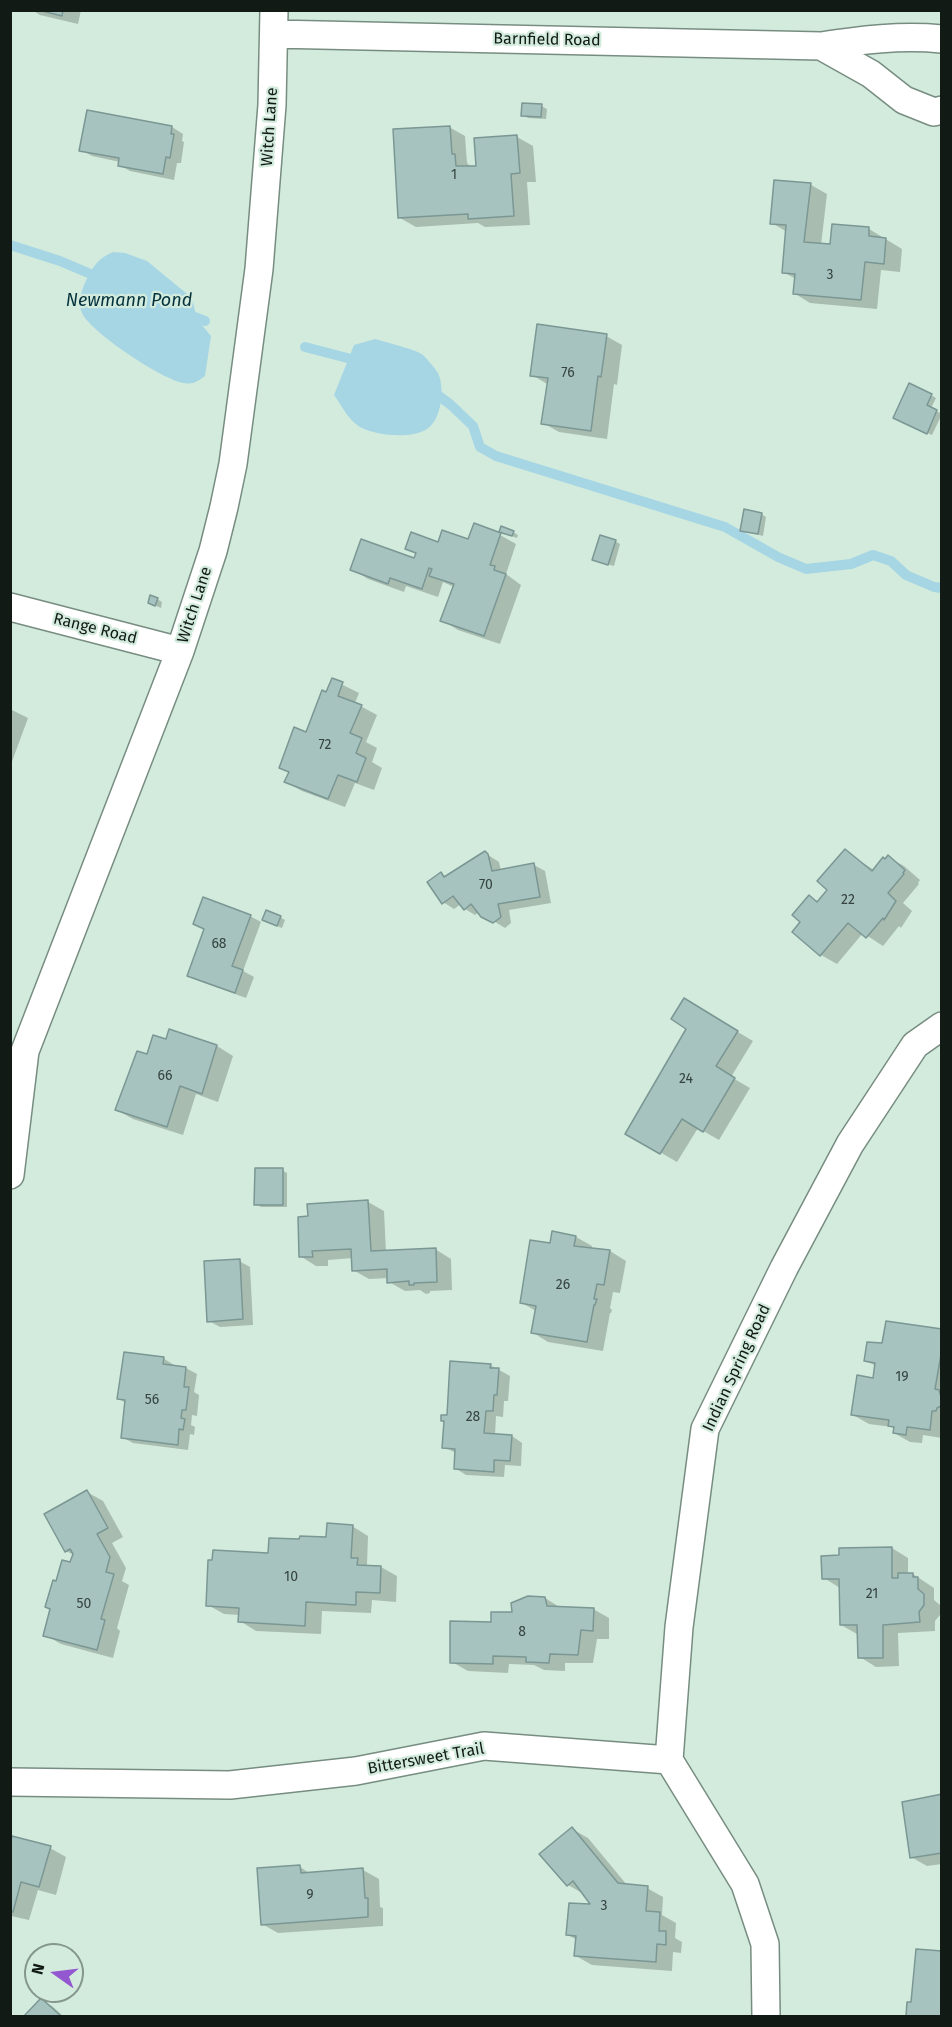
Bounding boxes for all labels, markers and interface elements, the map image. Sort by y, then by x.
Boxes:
street label: Barnfield Road [493,29,601,51]
street label: Witch Lane [258,87,282,167]
house number: 1 [451,167,457,183]
house number: 3 [827,267,833,283]
water label: Newmann Pond [66,290,192,312]
house number: 76 [561,365,575,381]
street label: Witch Lane [174,564,216,646]
street label: Range Road [51,609,139,649]
house number: 72 [319,737,331,753]
house number: 70 [479,877,493,893]
house number: 22 [841,892,855,908]
house number: 68 [211,936,227,952]
house number: 66 [158,1068,172,1084]
house number: 24 [679,1071,693,1087]
house number: 26 [556,1277,570,1293]
street label: Indian Spring Road [699,1301,775,1435]
house number: 19 [895,1369,909,1385]
house number: 56 [145,1392,159,1408]
house number: 28 [466,1409,480,1425]
house number: 10 [284,1569,298,1585]
house number: 21 [866,1586,878,1602]
house number: 50 [77,1596,91,1612]
house number: 8 [518,1624,526,1640]
street label: Bittersweet Trail [366,1739,486,1779]
house number: 9 [306,1887,314,1903]
house number: 3 [601,1898,607,1914]
north arrow [24,1943,84,2003]
text: N [27,1962,48,1976]

